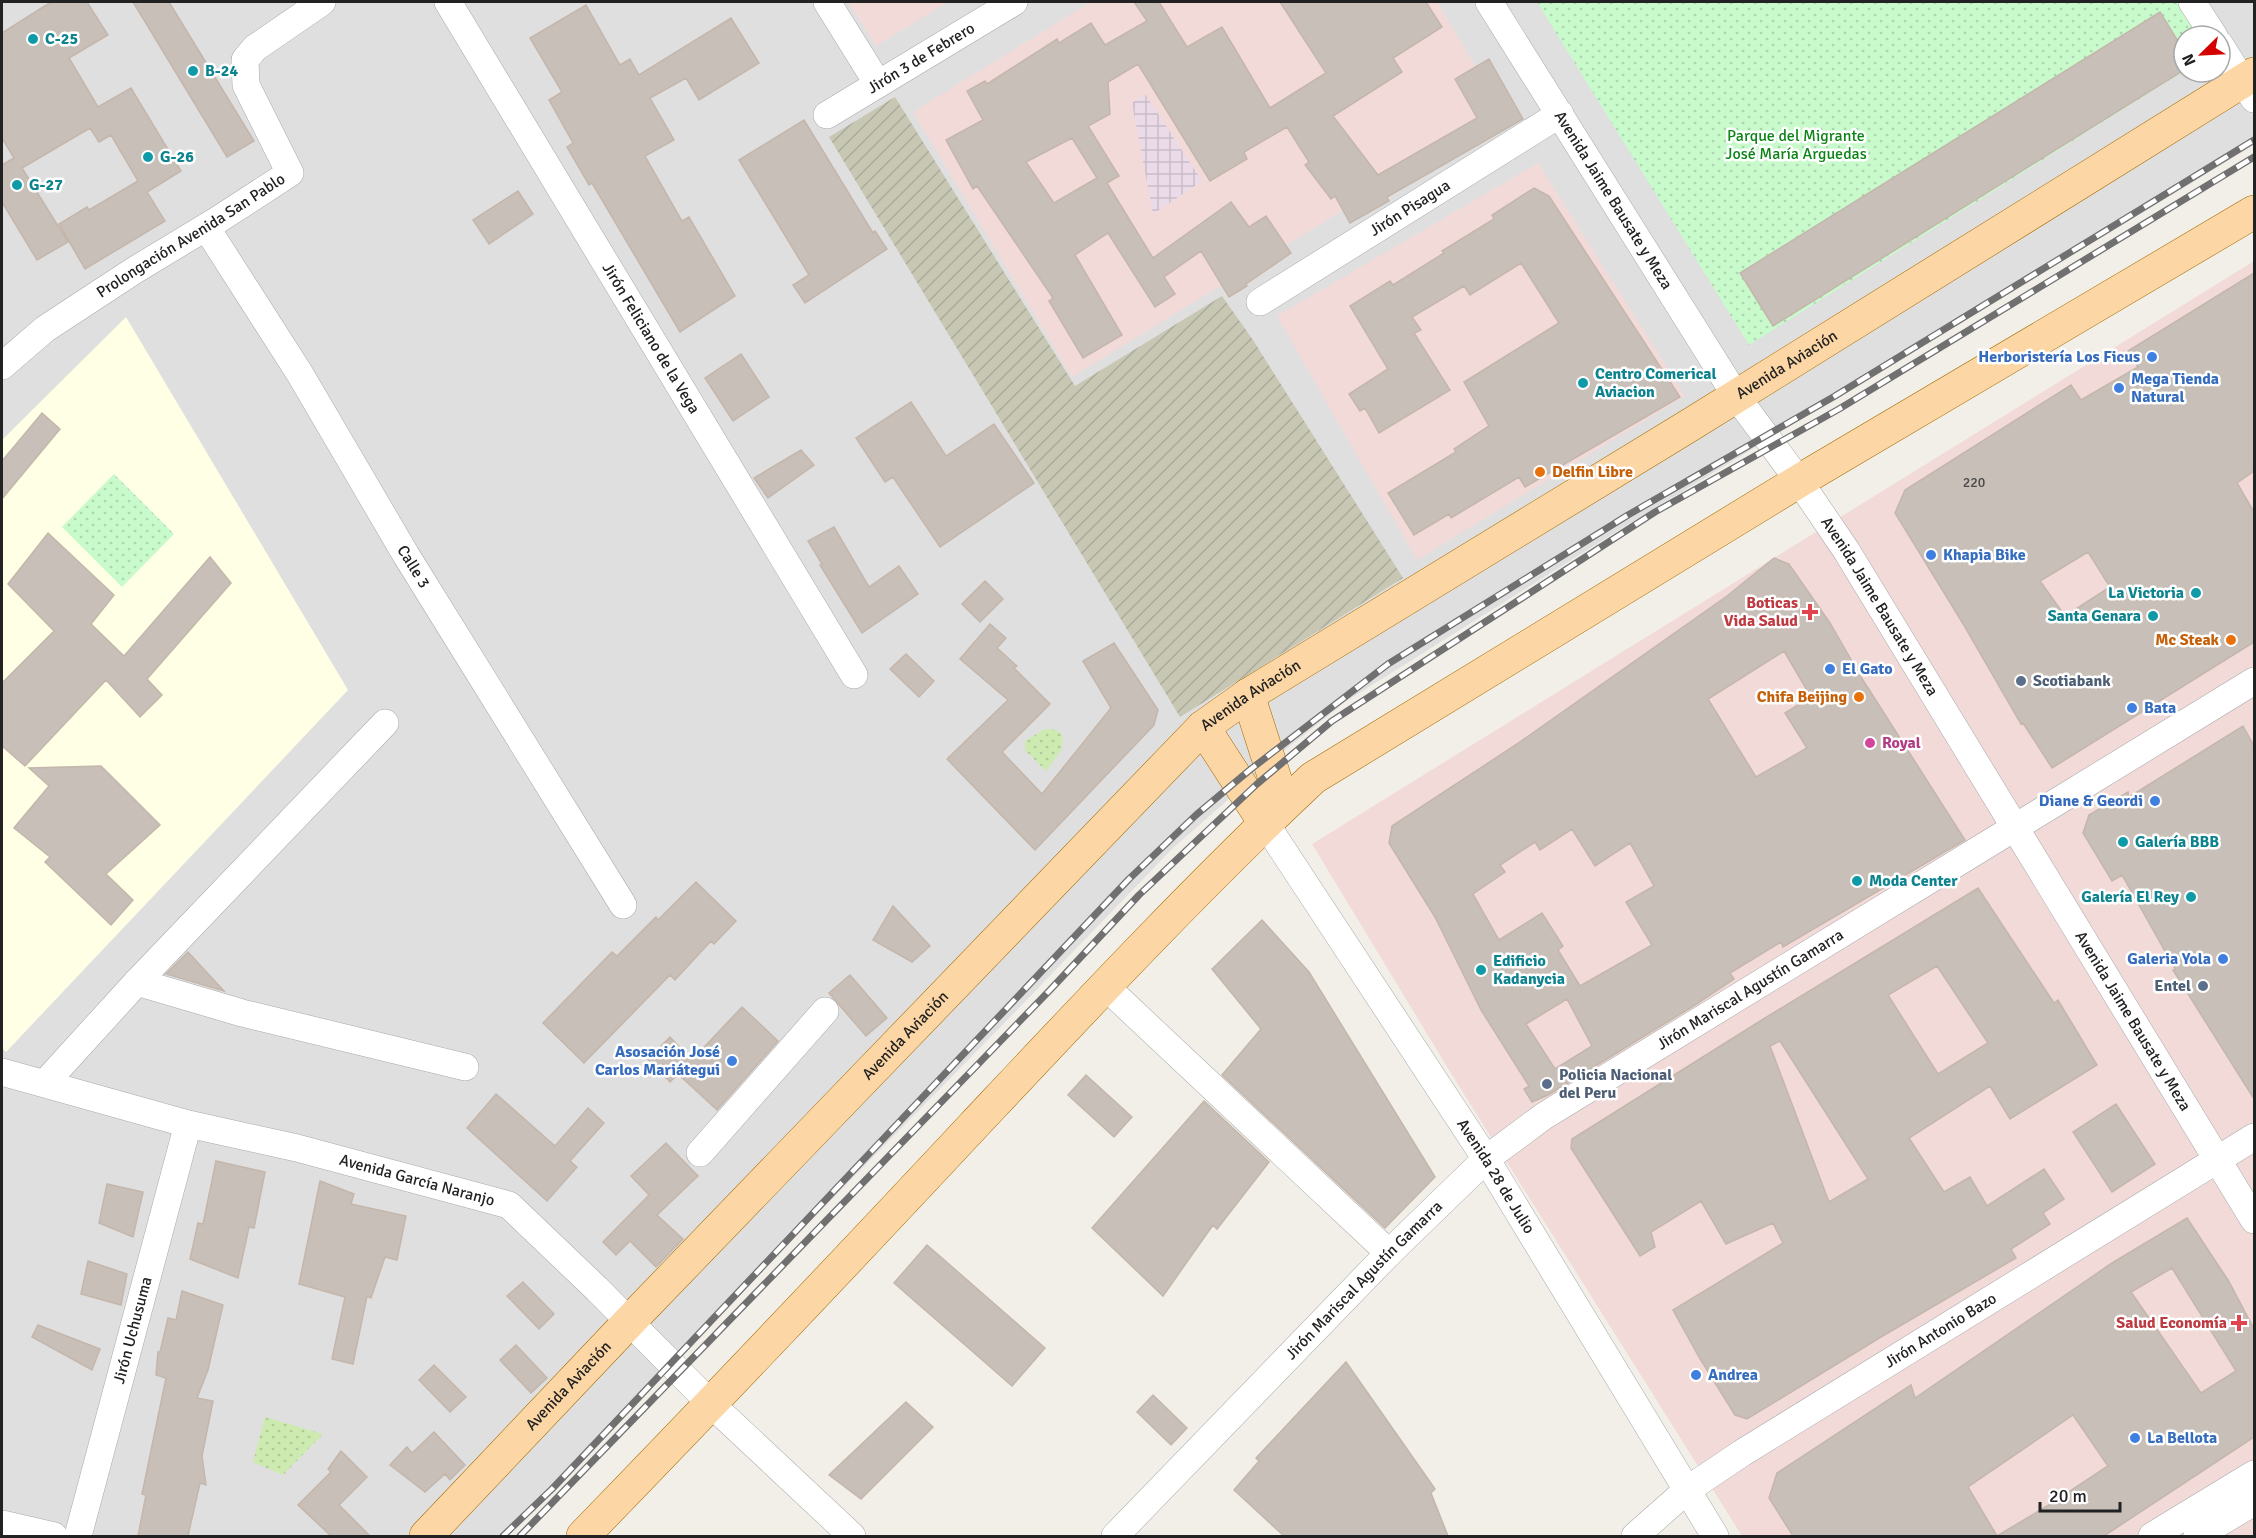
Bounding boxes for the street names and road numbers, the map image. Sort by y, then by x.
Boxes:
street label: Jirón 3 de Febrero [864,18,978,98]
street label: Avenida Jaime Bausate y Meza [1550,107,1677,293]
street label: Prolongación Avenida San Pablo [93,169,289,302]
street label: Jirón Pisagua [1366,175,1454,241]
street label: Jirón Feliciano de la Vega [598,259,704,418]
street label: Avenida Aviación [1732,326,1841,404]
street label: Avenida Jaime Bausate y Meza [1816,513,1943,700]
street label: Calle 3 [392,542,434,592]
street label: Avenida Aviación [1197,655,1304,736]
street label: Jirón Mariscal Agustín Gamarra [1653,925,1847,1055]
street label: Avenida Jaime Bausate y Meza [2071,928,2195,1115]
street label: Avenida Aviación [858,987,953,1084]
street label: Avenida 28 de Julio [1452,1115,1539,1238]
street label: Avenida García Naranjo [337,1150,497,1211]
street label: Jirón Mariscal Agustín Gamarra [1281,1197,1447,1364]
street label: Jirón Uchusuma [109,1274,157,1386]
street label: Jirón Antonio Bazo [1881,1288,2000,1373]
street label: Avenida Aviación [521,1337,616,1435]

